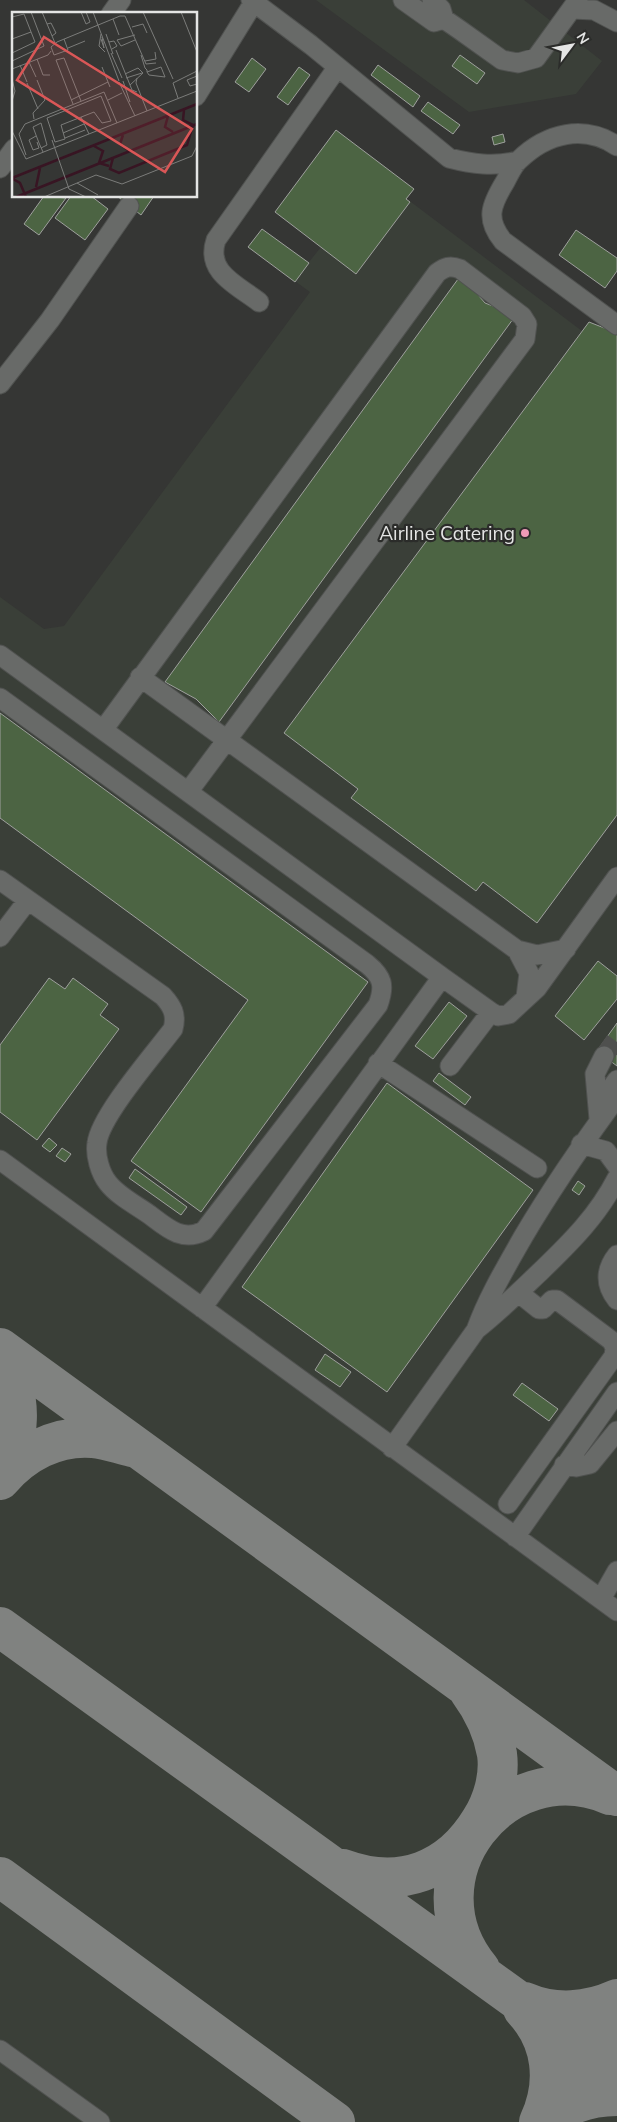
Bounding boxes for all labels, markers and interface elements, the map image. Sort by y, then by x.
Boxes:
inset map [12,12,198,198]
north arrow [547,20,597,70]
text: N [573,29,593,47]
place label: Airline Catering [379,521,515,545]
marker: Airline Catering [519,527,531,539]

